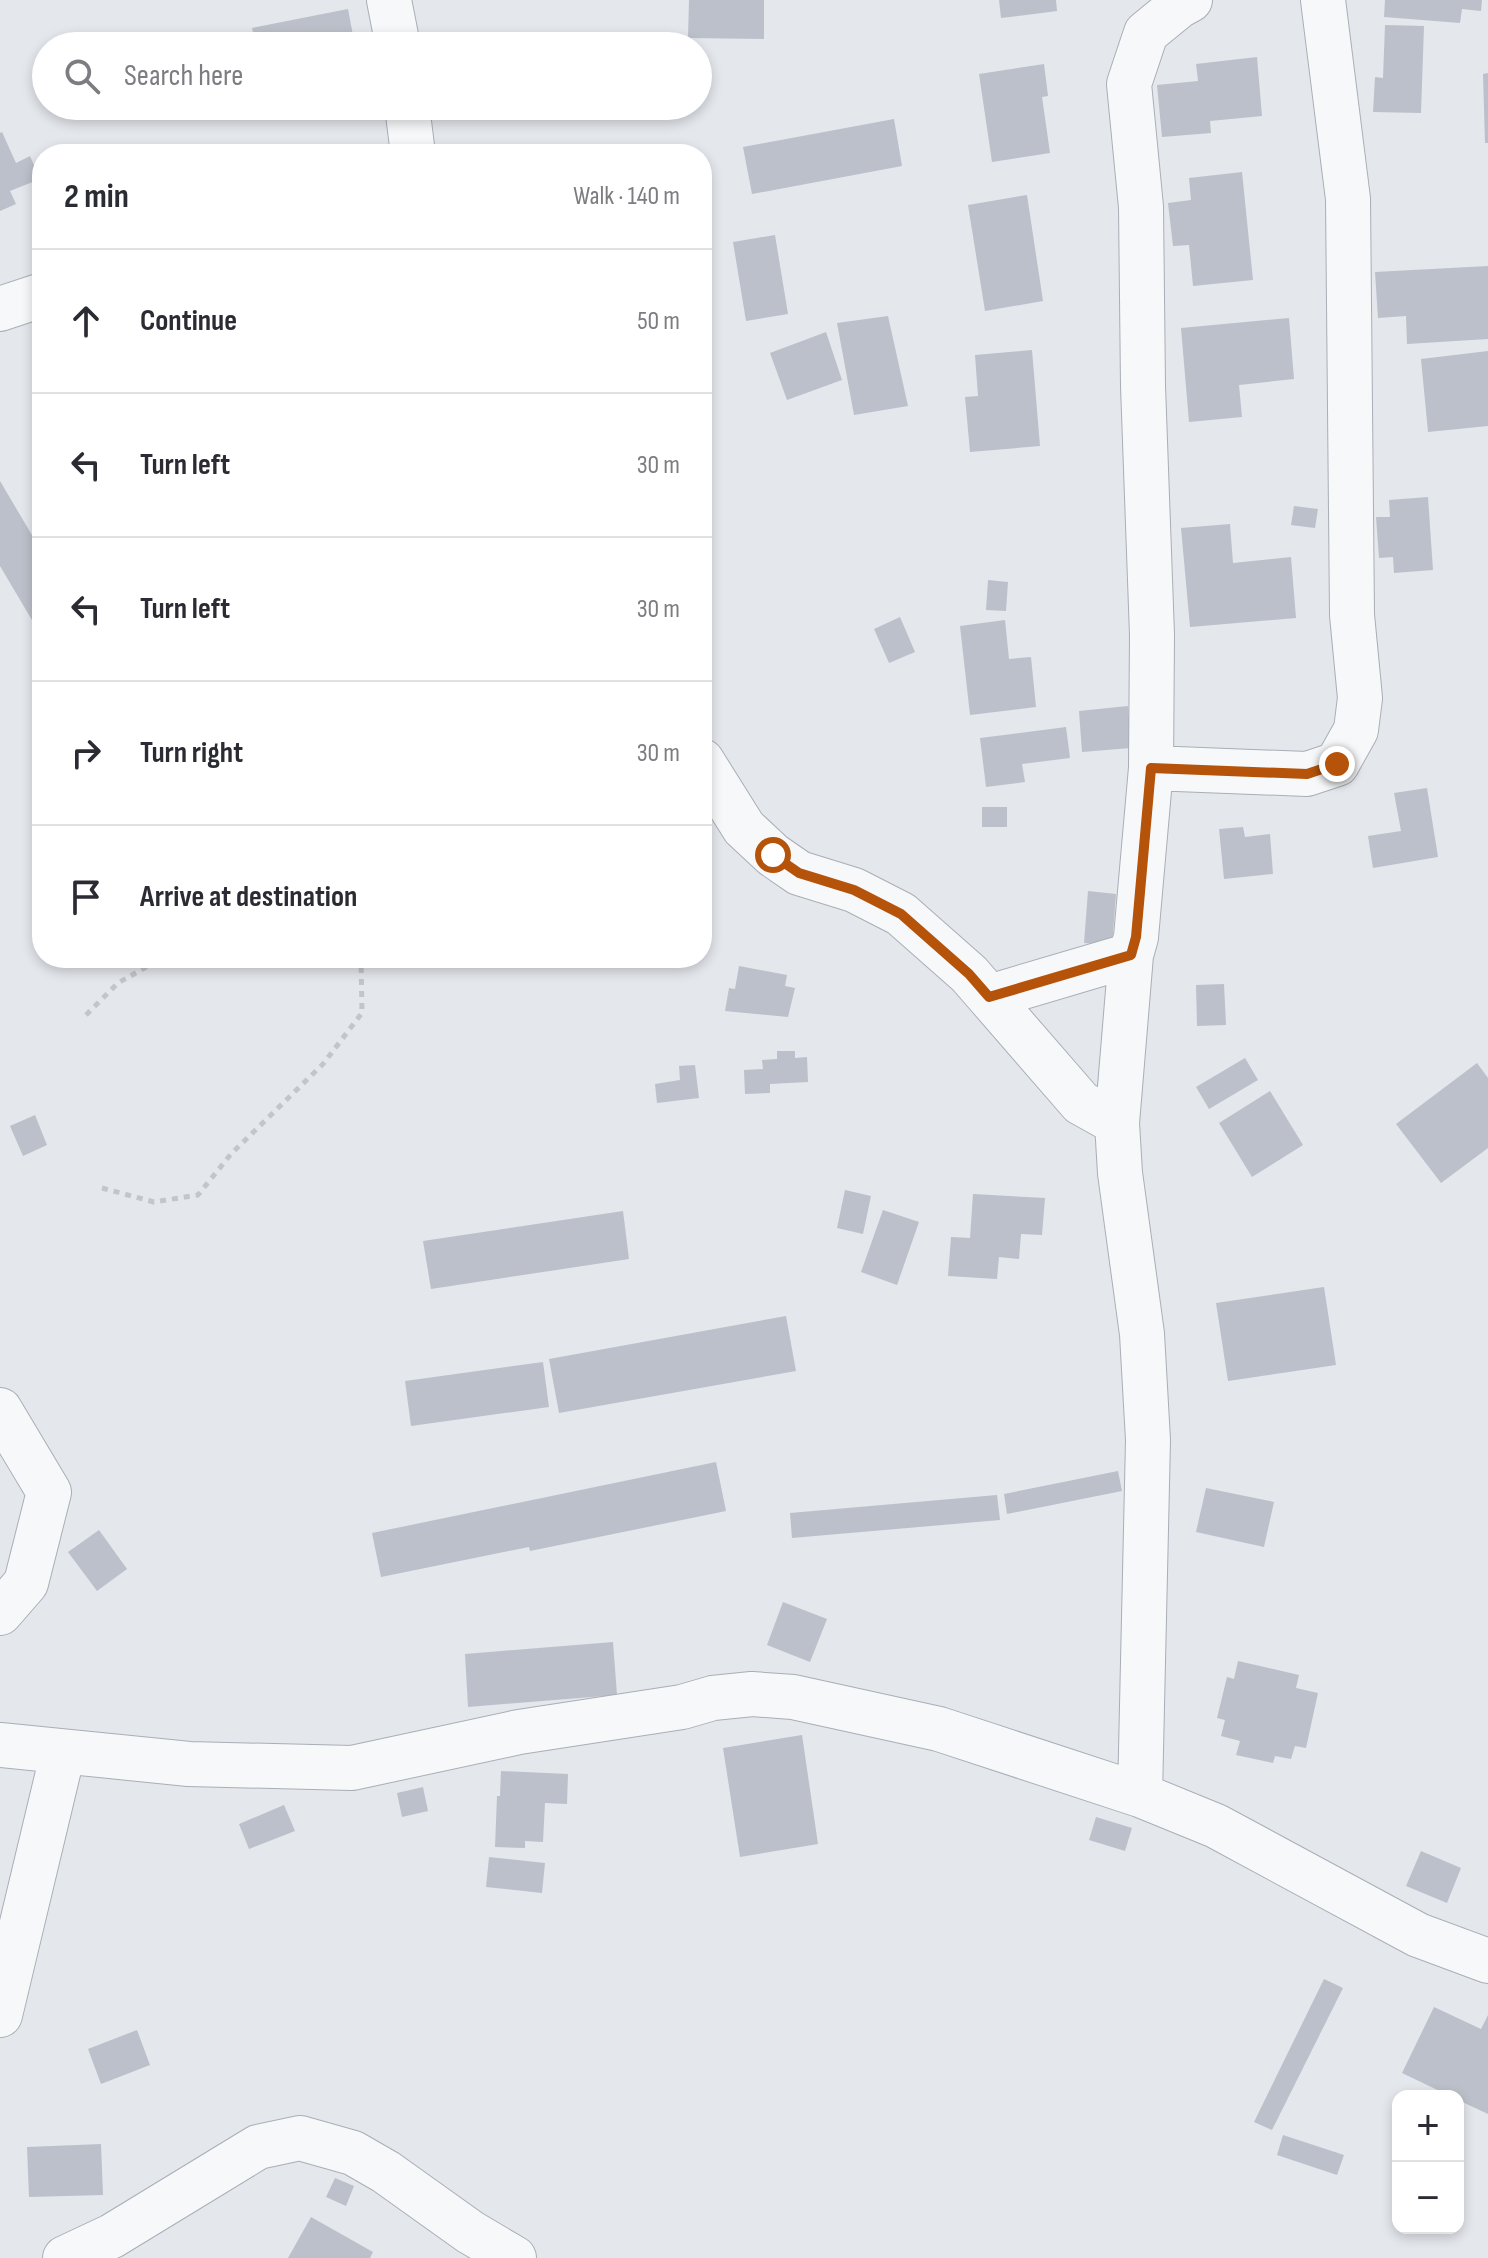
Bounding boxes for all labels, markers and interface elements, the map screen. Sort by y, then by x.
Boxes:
search box [32,32,712,120]
icon: search [60,54,104,98]
text: Search here [124,58,243,94]
text: 2 min [64,176,129,217]
text: Walk · 140 m [573,181,680,212]
icon: ahead [64,299,108,343]
text: Continue [140,303,237,339]
text: 50 m [637,306,680,337]
icon: left [64,443,108,487]
text: Turn left [140,447,230,483]
text: 30 m [637,450,680,481]
icon: left [64,587,108,631]
text: Turn left [140,591,230,627]
text: 30 m [637,594,680,625]
icon: right [64,731,108,775]
text: Turn right [140,735,243,771]
text: 30 m [637,738,680,769]
route end [1319,746,1355,782]
route start [755,837,791,873]
icon: arrive [64,875,108,919]
text: Arrive at destination [140,879,357,915]
map controls [1392,2090,1464,2234]
button: + [1392,2090,1464,2162]
button: − [1392,2162,1464,2234]

